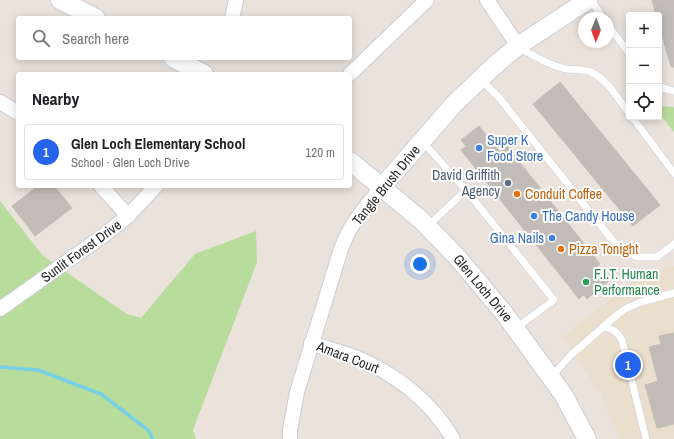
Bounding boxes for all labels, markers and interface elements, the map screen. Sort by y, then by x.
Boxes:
north arrow [578,12,614,48]
map controls [626,12,662,120]
button: + [626,12,662,48]
search box [16,16,352,60]
icon: search [30,27,52,49]
text: Search here [62,28,129,49]
button: − [626,48,662,84]
button: locate [626,84,662,120]
text: Nearby [32,87,79,110]
place label: Super K Food Store [487,131,543,165]
text: Glen Loch Elementary School [71,133,245,154]
street label: Tangle Brush Drive [348,141,424,229]
marker: Super K Food Store [474,143,484,153]
text: 1 [43,144,49,161]
text: 120 m [305,144,335,161]
text: School · Glen Loch Drive [71,154,190,171]
place label: David Griffith Agency [432,166,500,200]
marker: David Griffith Agency [503,178,513,188]
place label: Conduit Coffee [525,185,602,203]
marker: Conduit Coffee [512,189,522,199]
place label: The Candy House [542,207,635,225]
marker: The Candy House [529,211,539,221]
street label: Sunlit Forest Drive [37,216,125,286]
place label: Gina Nails [490,229,544,247]
marker: Gina Nails [547,233,557,243]
place label: Pizza Tonight [569,240,638,258]
marker: Pizza Tonight [556,244,566,254]
street label: Glen Loch Drive [449,250,517,326]
your location [410,254,430,274]
place label: F.I.T. Human Performance [594,265,660,299]
marker: F.I.T. Human Performance [581,277,591,287]
street label: Amara Court [313,337,382,377]
pin: 1 [615,350,641,380]

